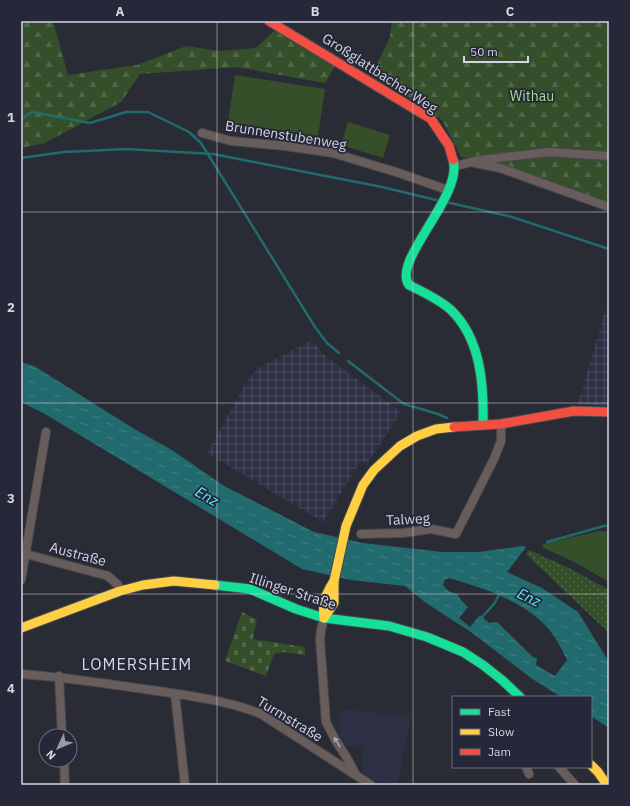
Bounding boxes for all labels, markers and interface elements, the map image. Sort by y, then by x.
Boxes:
text: A [116,3,125,20]
text: B [311,3,320,20]
text: C [506,3,515,20]
street label: Großglattbacher Weg [319,29,442,117]
scale bar [464,38,528,64]
text: 50 m [470,44,498,59]
park label: Withau [510,87,554,105]
text: 1 [7,109,15,126]
street label: Brunnenstubenweg [224,117,349,154]
text: 2 [7,299,15,316]
water label: Enz [192,482,222,510]
text: 3 [7,490,15,507]
street label: Talweg [386,509,431,529]
street label: Austraße [48,538,109,570]
street label: Illinger Straße [247,568,339,614]
water label: Enz [514,583,544,611]
district label: LOMERSHEIM [82,654,192,674]
text: 4 [7,680,15,697]
street label: Turmstraße [254,692,326,746]
legend [452,696,592,768]
text: Fast [488,704,511,719]
text: Slow [488,724,514,739]
north arrow [38,728,78,768]
one-way arrow [333,736,340,748]
text: Jam [488,744,511,759]
text: N [43,747,59,763]

